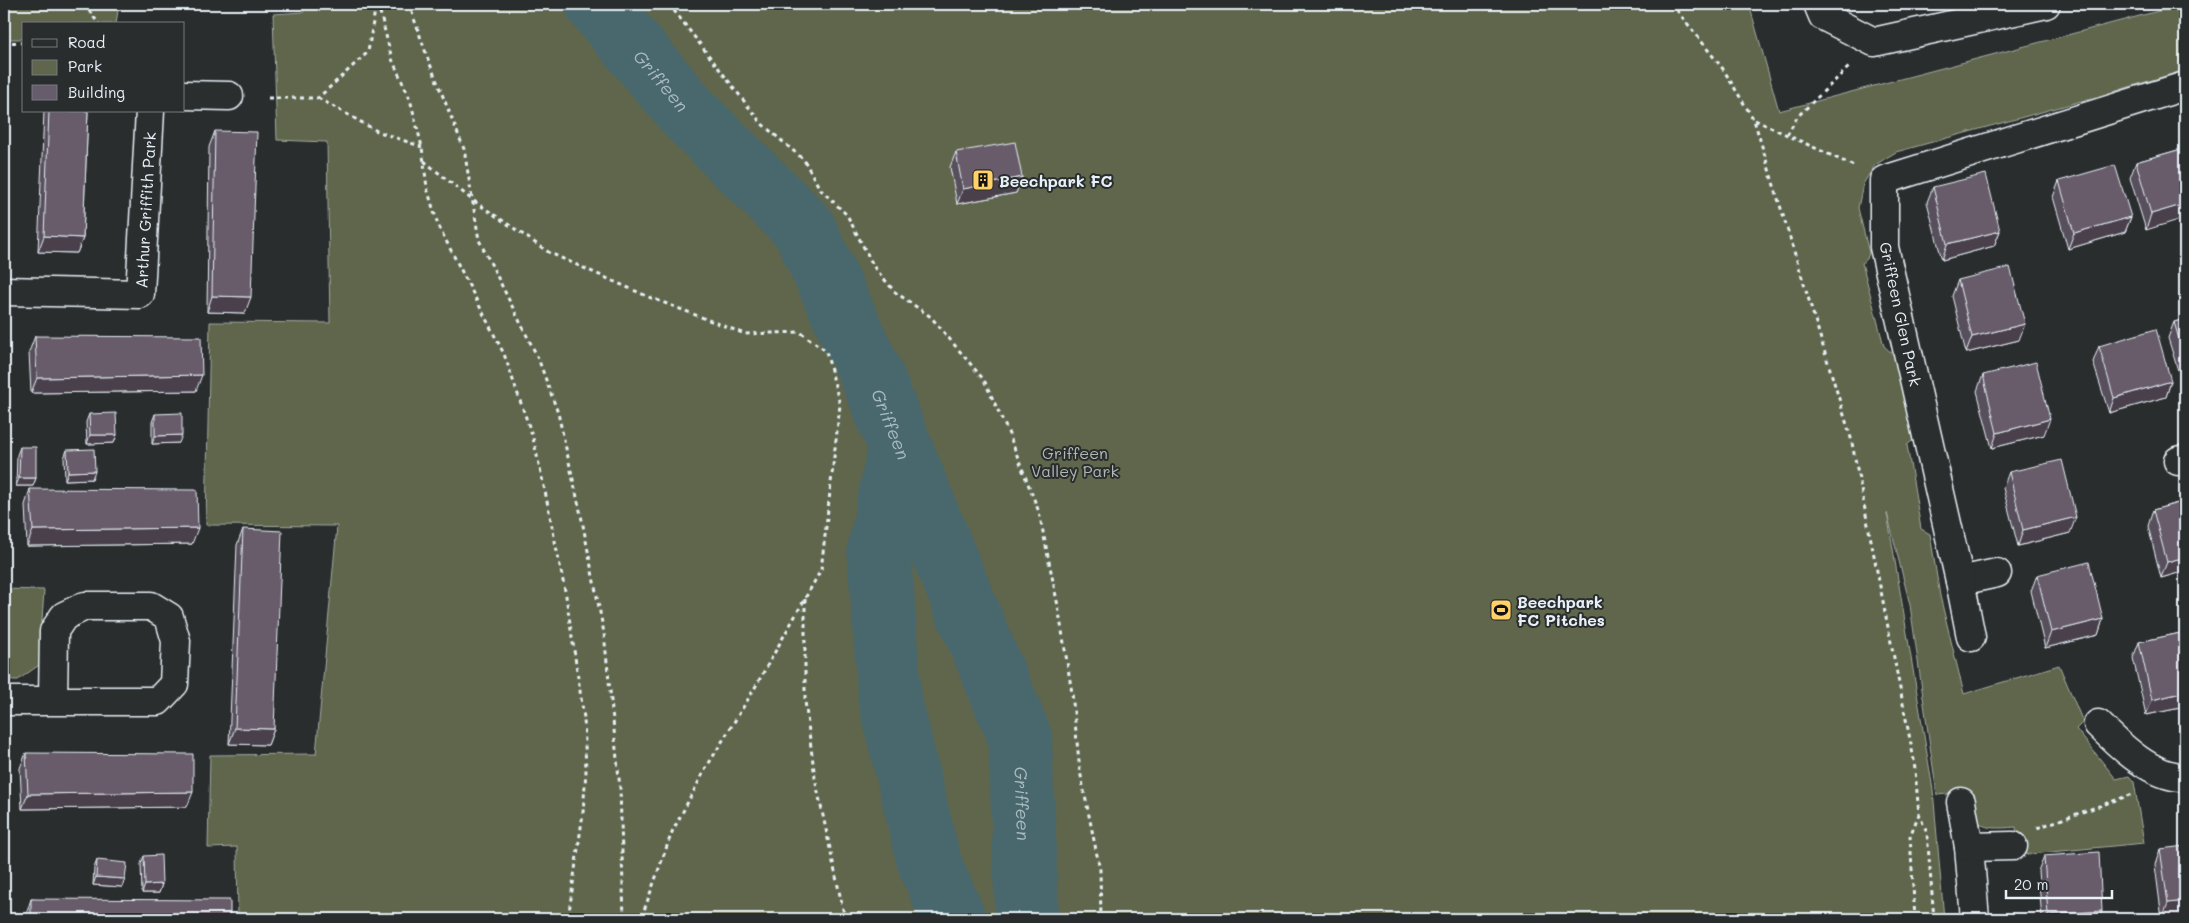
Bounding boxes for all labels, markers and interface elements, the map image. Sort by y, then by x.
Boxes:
legend [22,22,185,112]
text: Road [68,32,105,52]
water label: Griffeen [628,44,694,117]
text: Park [68,56,102,76]
text: Building [68,82,125,102]
street label: Arthur Griffith Park [130,131,159,289]
building icon: Beechpark FC [971,168,995,192]
place label: Beechpark FC [999,170,1113,191]
street label: Griffeen Glen Park [1875,240,1927,388]
water label: Griffeen [866,385,916,463]
park label: Griffeen Valley Park [1031,442,1119,481]
place label: Beechpark FC Pitches [1517,591,1605,630]
sports icon: Beechpark FC Pitches [1489,598,1513,622]
water label: Griffeen [1009,766,1036,841]
scale bar [2006,868,2113,900]
text: 20 m [2014,874,2048,894]

